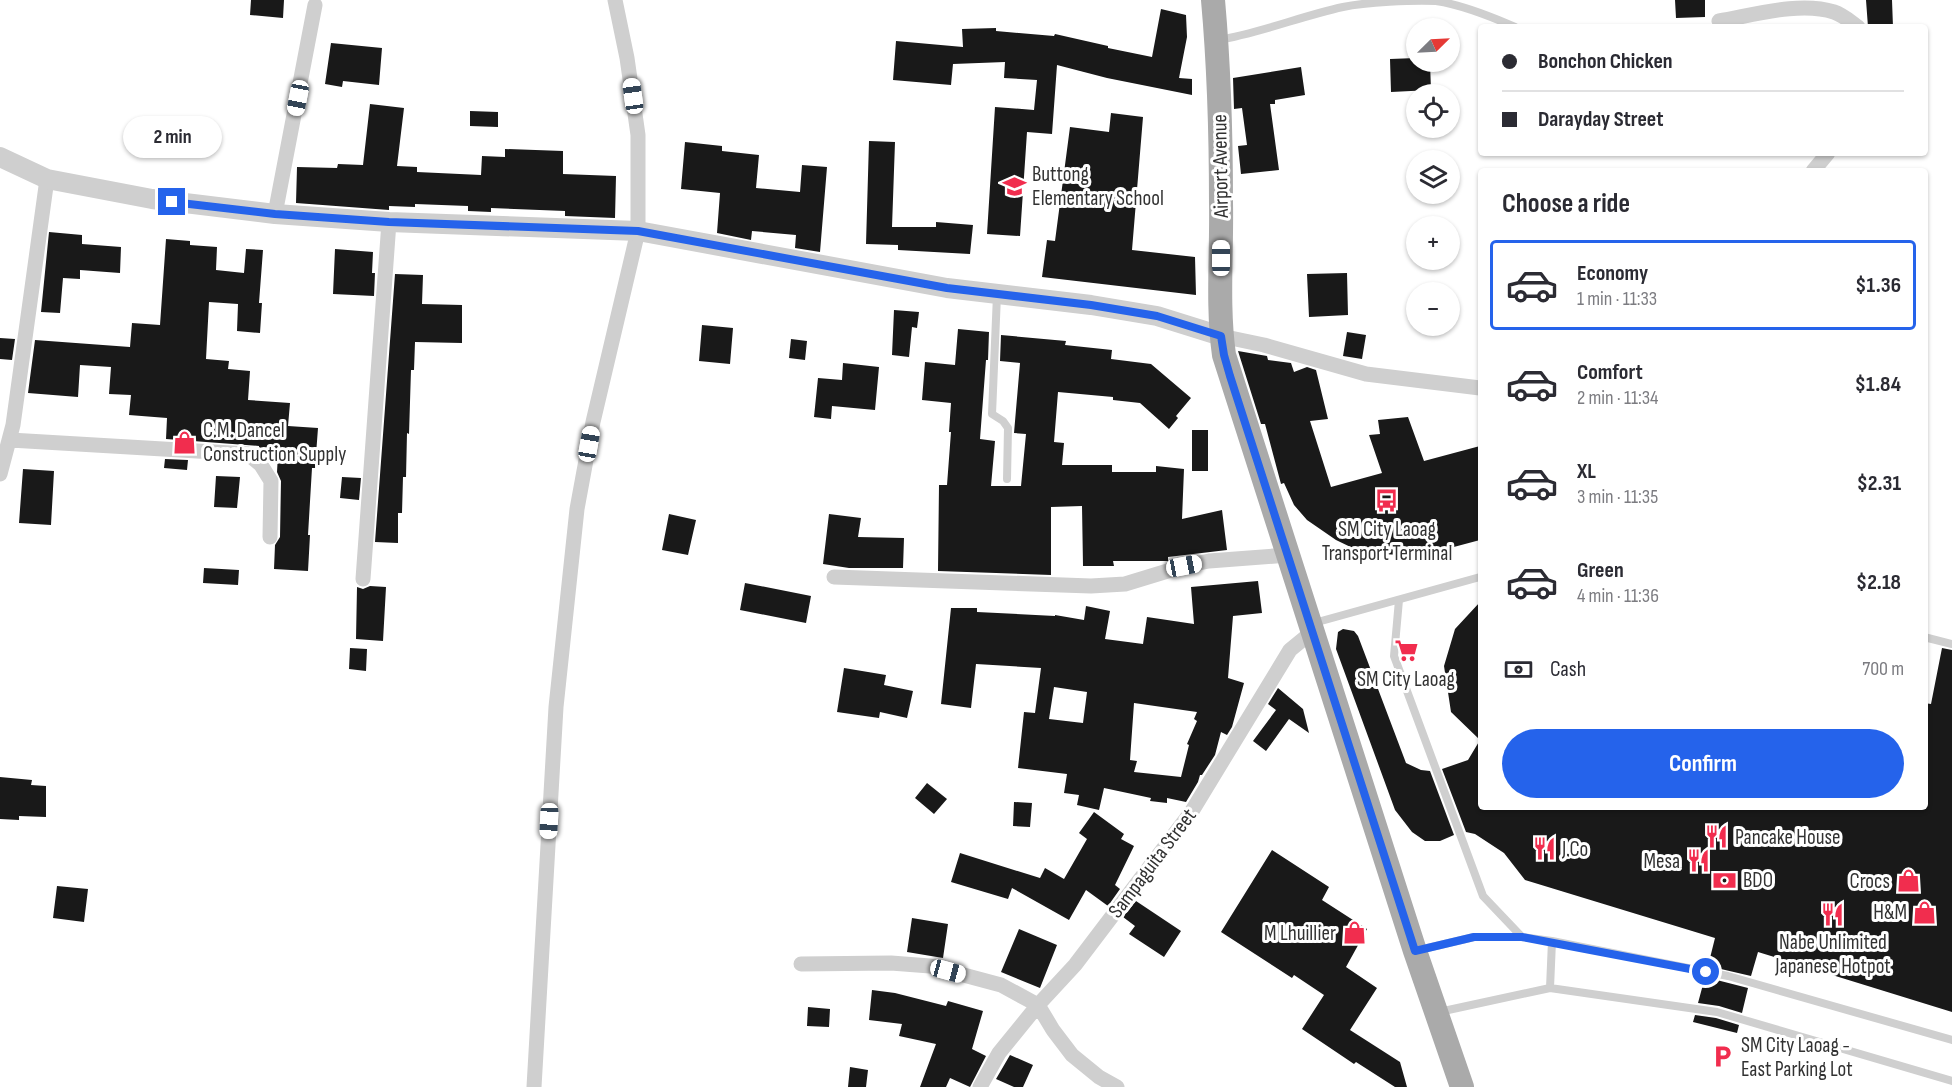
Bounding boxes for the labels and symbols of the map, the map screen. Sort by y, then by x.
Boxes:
north arrow [1406,18,1460,72]
car [622,77,644,115]
car [286,79,310,117]
street label: Airport Avenue [1207,114,1234,219]
callout: 2 min [122,115,222,157]
place label: Buttong Elementary School [1032,162,1164,211]
school or university icon: Buttong Elementary School [1001,173,1027,199]
route end [158,188,185,215]
car [1212,240,1230,276]
place label: C.M. Dancel Construction Supply [203,418,346,467]
car [577,425,601,463]
shop icon: C.M. Dancel Construction Supply [172,429,198,455]
bus stop icon: SM City Laoag Transport Terminal [1374,488,1400,514]
place label: SM City Laoag Transport Terminal [1322,517,1452,566]
car [1165,554,1203,578]
supermarket icon: SM City Laoag [1393,638,1419,664]
place label: SM City Laoag [1357,667,1455,692]
car [539,803,559,839]
street label: Sampaguita Street [1103,804,1202,923]
restaurant icon: Pancake House [1704,824,1730,850]
place label: Pancake House [1735,825,1840,850]
restaurant icon: J.Co [1531,836,1557,862]
place label: J.Co [1561,837,1588,862]
restaurant icon: Mesa [1685,848,1711,874]
place label: Mesa [1644,849,1680,874]
bank icon: BDO [1712,867,1738,893]
place label: BDO [1743,868,1773,893]
shop icon: Crocs [1895,868,1921,894]
place label: Crocs [1850,869,1890,894]
shop icon: H&M [1912,899,1938,925]
place label: H&M [1873,900,1907,925]
restaurant icon: Nabe Unlimited Japanese Hotpot [1820,901,1846,927]
shop icon: M Lhuillier [1341,920,1367,946]
place label: M Lhuillier [1264,921,1336,946]
place label: Nabe Unlimited Japanese Hotpot [1774,930,1891,979]
car [928,958,968,984]
route start [1692,958,1719,985]
place label: SM City Laoag - East Parking Lot [1741,1033,1853,1082]
parking icon: SM City Laoag - East Parking Lot [1710,1044,1736,1070]

